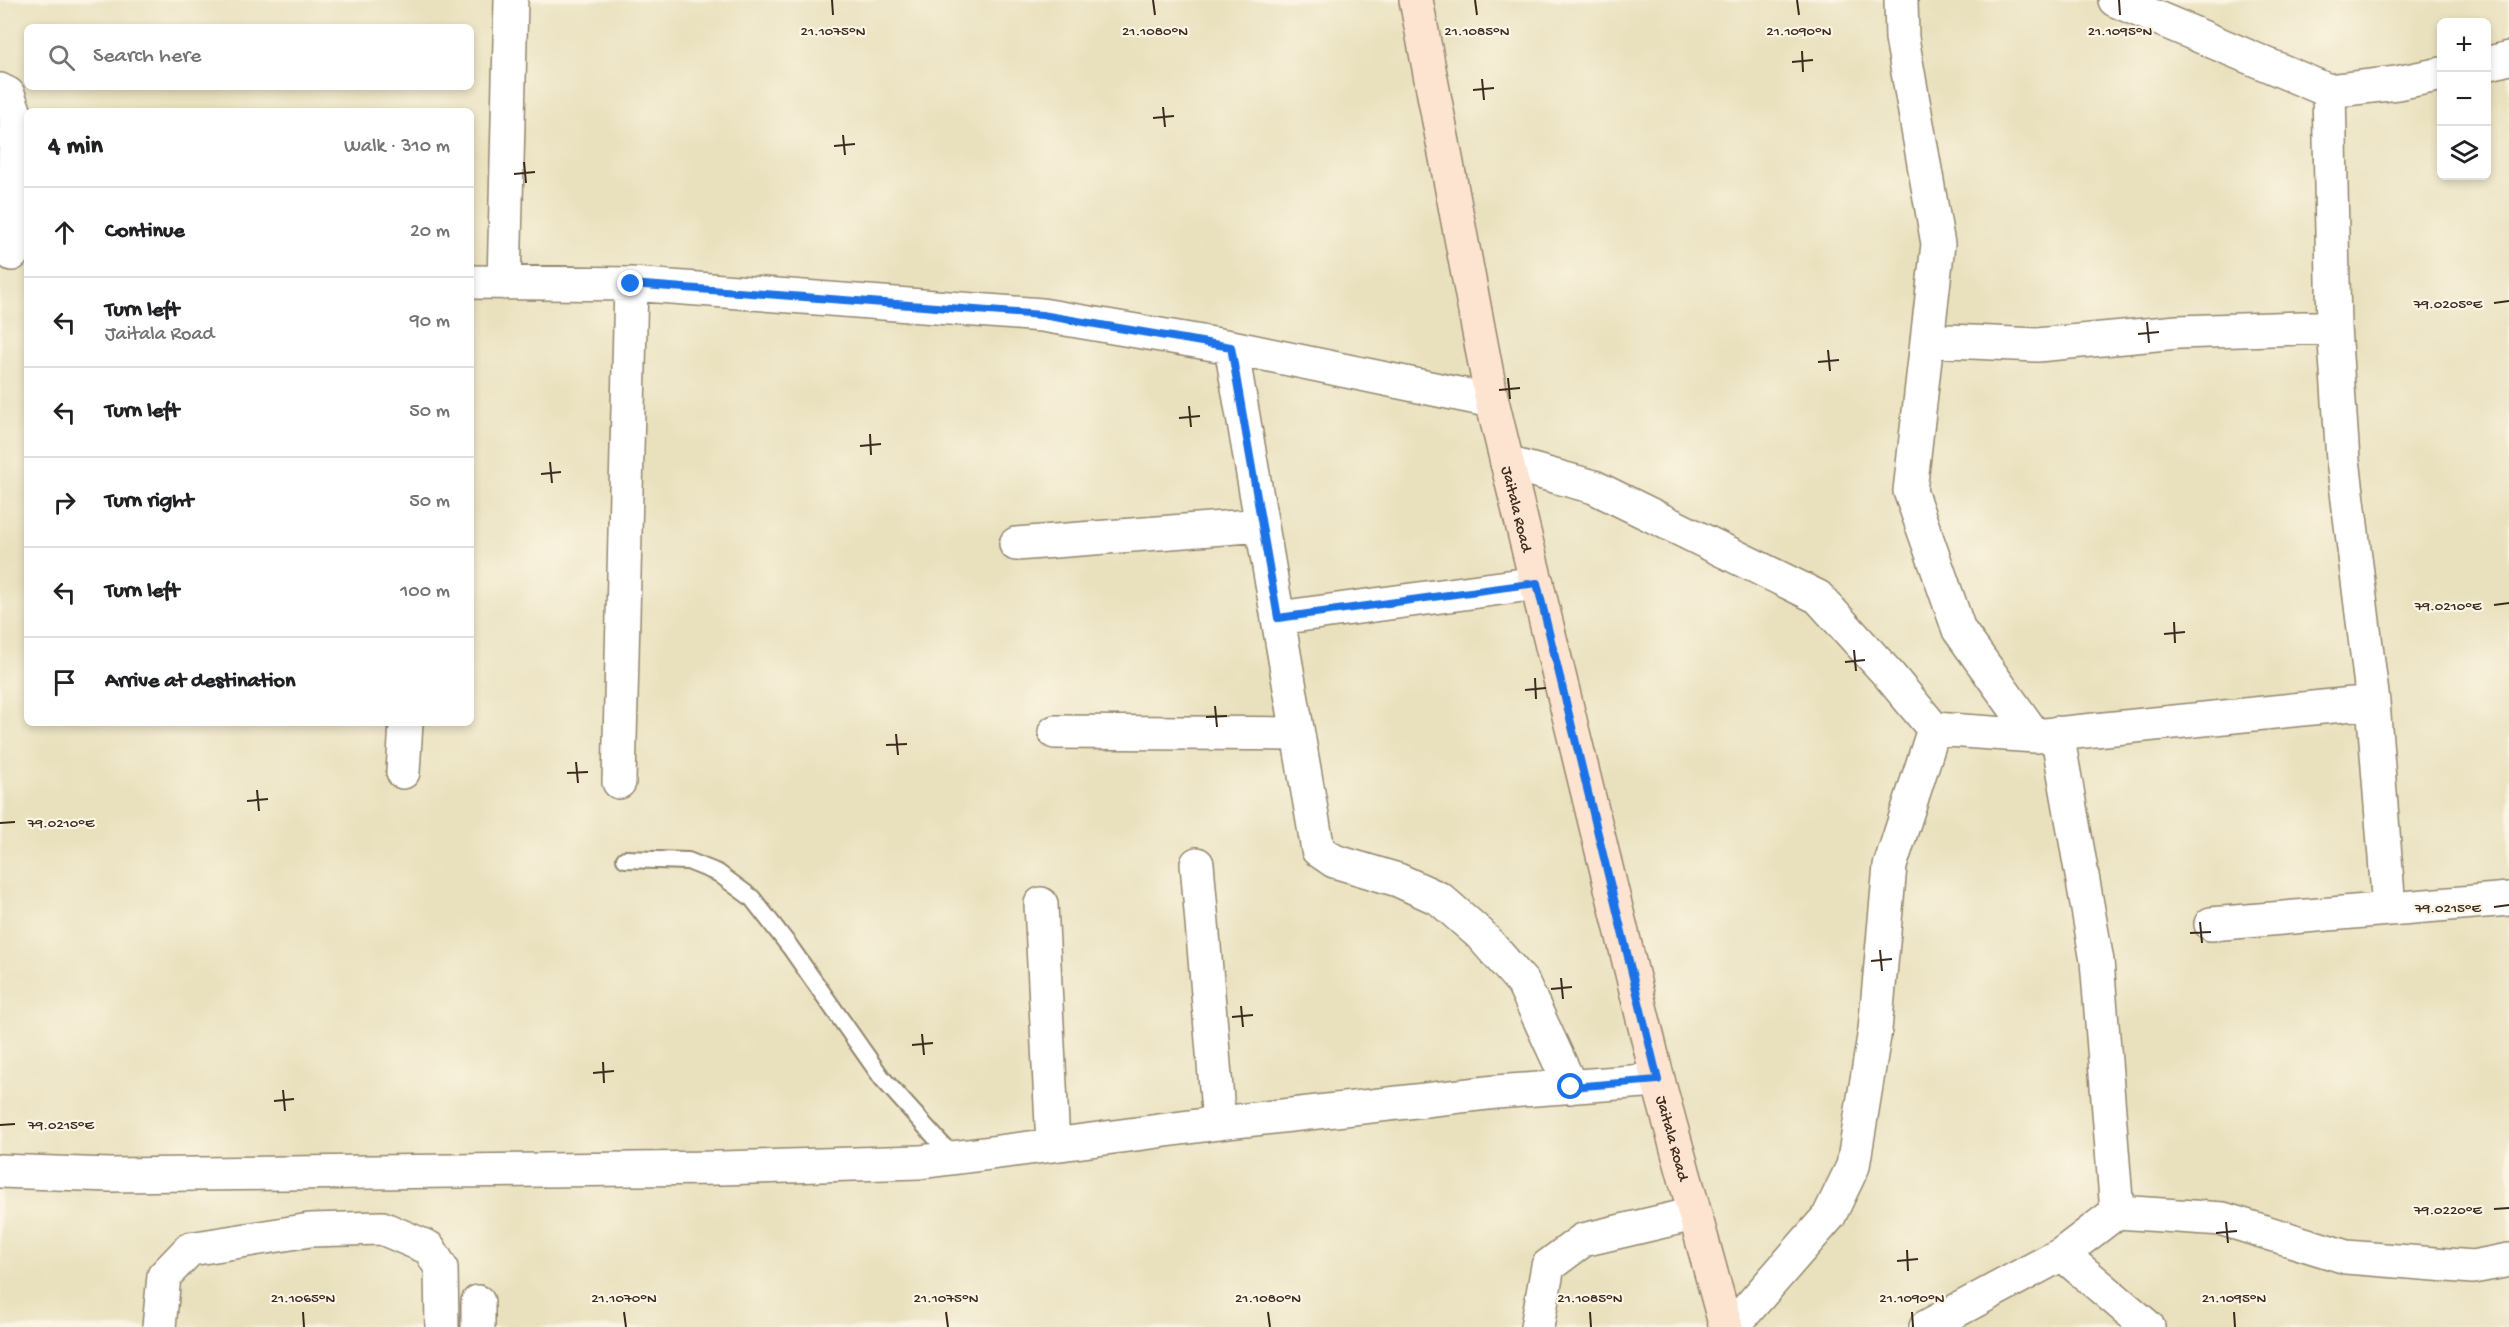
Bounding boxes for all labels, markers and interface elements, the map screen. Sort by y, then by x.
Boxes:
map controls [2437,18,2491,180]
button: + [2437,18,2491,72]
text: 21.1075°N [801,23,866,41]
text: 21.1080°N [1122,23,1188,41]
text: 21.1085°N [1444,23,1510,41]
text: 21.1090°N [1766,23,1832,41]
text: 21.1095°N [2088,23,2153,41]
search box [24,24,474,90]
icon: search [45,41,78,74]
text: Search here [93,44,201,70]
button: − [2437,72,2491,126]
button: layers [2437,126,2491,180]
text: 4 min [48,132,103,163]
text: Walk · 310 m [344,136,450,159]
icon: ahead [48,216,81,249]
text: Continue [105,219,185,245]
text: 20 m [410,221,450,244]
route end [617,270,643,296]
text: 79.0205°E [2413,296,2483,314]
text: Turn left [105,298,179,324]
icon: left [48,306,81,339]
text: 90 m [410,311,450,334]
text: Jaitala Road [105,324,214,347]
icon: left [48,396,81,429]
text: Turn left [105,399,179,425]
text: 50 m [409,401,450,424]
street label: Jaitala Road [1495,465,1535,556]
icon: right [48,486,81,519]
text: Turn right [105,489,193,515]
text: 50 m [409,491,450,514]
icon: left [48,576,81,609]
text: Turn left [105,579,179,605]
text: 100 m [400,581,450,604]
text: 79.0210°E [2414,598,2482,616]
icon: arrive [48,666,81,699]
text: Arrive at destination [105,669,295,695]
text: 79.0210°E [27,815,95,833]
text: 79.0215°E [2414,900,2482,918]
route start [1557,1073,1583,1099]
street label: Jaitala Road [1650,1094,1692,1185]
text: 79.0215°E [27,1117,95,1135]
text: 79.0220°E [2413,1202,2483,1220]
text: 21.1065°N [271,1290,336,1308]
text: 21.1070°N [591,1290,657,1308]
text: 21.1075°N [914,1290,979,1308]
text: 21.1080°N [1235,1290,1301,1308]
text: 21.1085°N [1557,1290,1623,1308]
text: 21.1090°N [1879,1290,1945,1308]
text: 21.1095°N [2202,1290,2267,1308]

